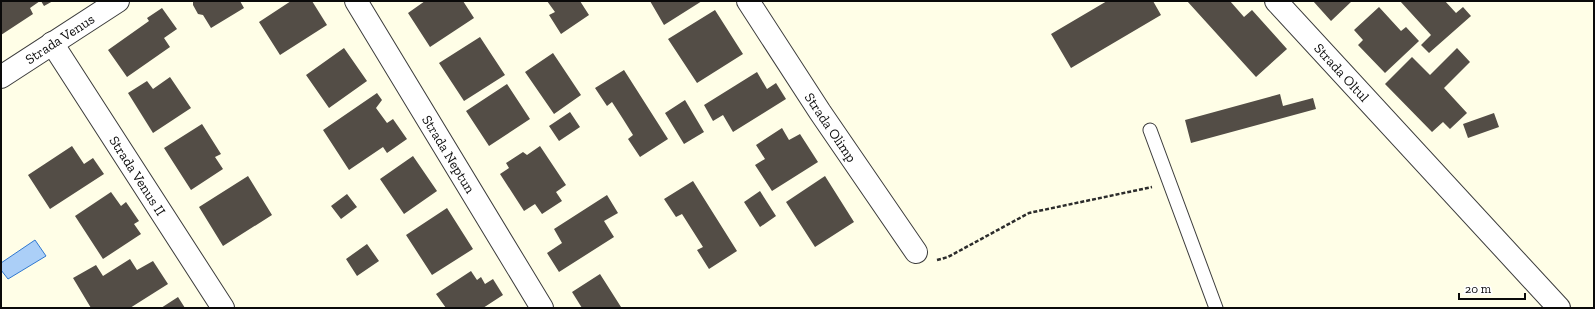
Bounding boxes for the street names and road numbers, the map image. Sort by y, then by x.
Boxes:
street label: Strada Venus [22,11,98,68]
street label: Strada Oltul [1310,40,1373,106]
street label: Strada Olimp [801,90,860,166]
street label: Strada Neptun [418,112,478,197]
street label: Strada Venus II [105,133,169,219]

